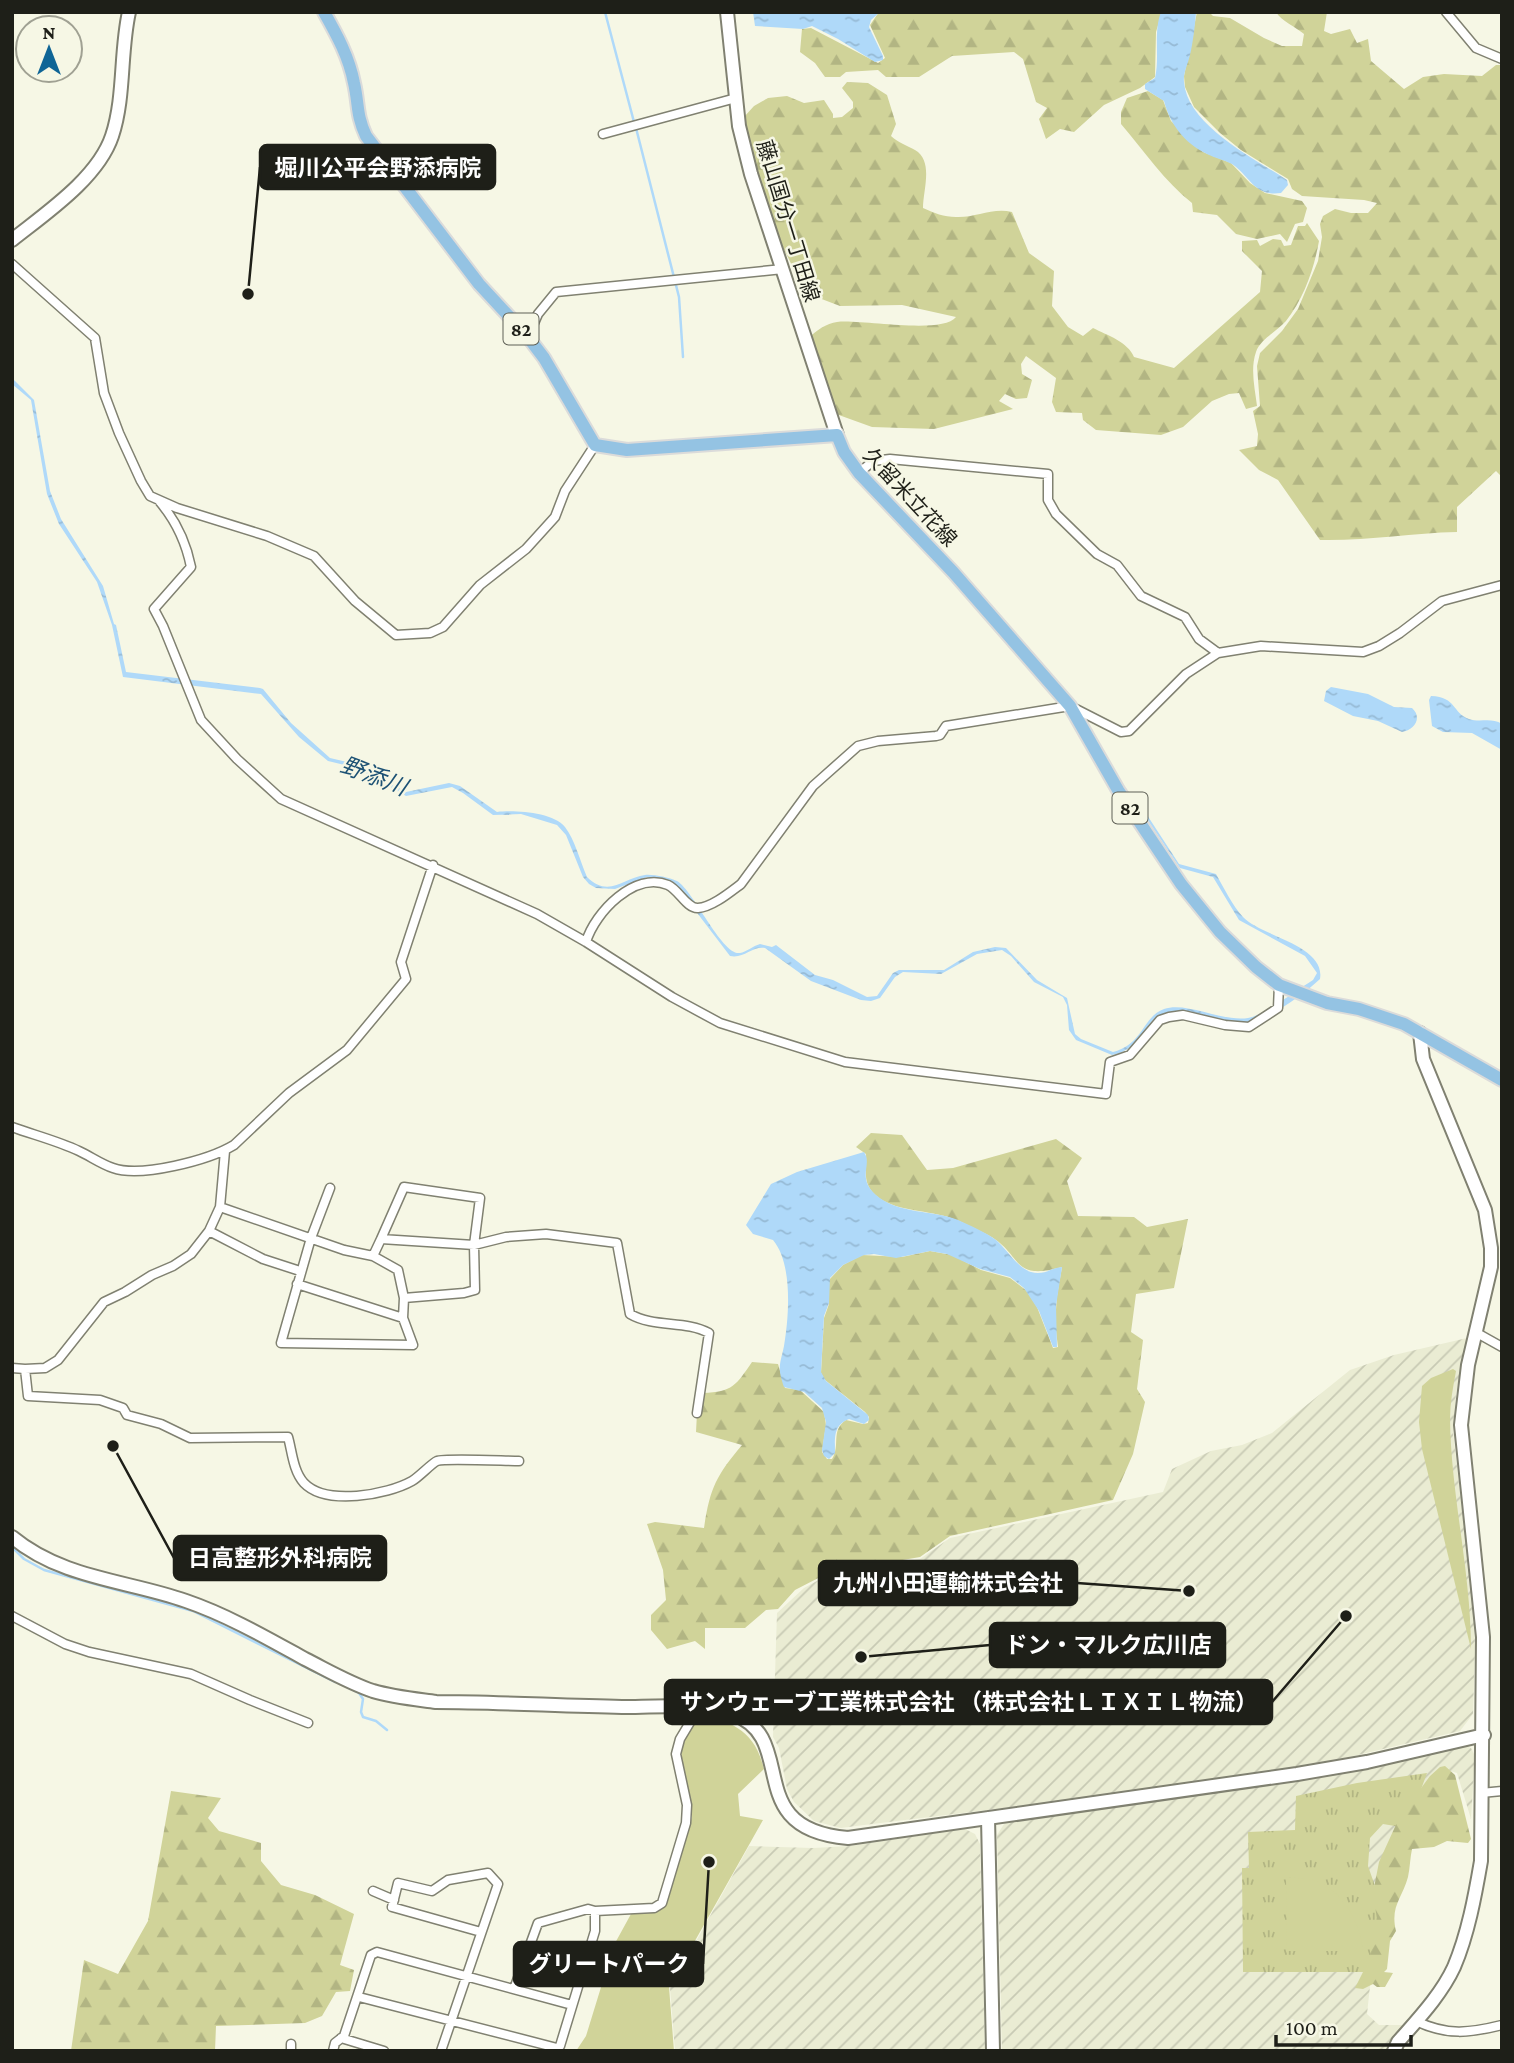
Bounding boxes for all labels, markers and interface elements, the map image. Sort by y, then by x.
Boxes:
north arrow [14,14,84,84]
text: N [43,22,56,43]
street label: 藤山国分一丁田線 [752,137,824,305]
callout: 堀川公平会野添病院 [260,145,495,189]
text: 堀川公平会野添病院 [275,155,482,181]
road number: 82 [504,314,538,344]
street label: 久留米立花線 [858,443,962,551]
water label: 野添川 [337,751,414,802]
road number: 82 [1112,792,1148,824]
callout: 日高整形外科病院 [174,1536,386,1580]
text: 日高整形外科病院 [188,1545,372,1571]
callout: 九州小田運輸株式会社 [819,1561,1077,1605]
text: 九州小田運輸株式会社 [833,1570,1063,1596]
callout: ドン・マルク広川店 [990,1623,1225,1667]
text: ドン・マルク広川店 [1005,1632,1212,1658]
callout: サンウェーブ工業株式会社 （株式会社ＬＩＸＩＬ物流） [665,1680,1272,1724]
text: サンウェーブ工業株式会社 （株式会社ＬＩＸＩＬ物流） [680,1689,1258,1715]
callout: グリートパーク [514,1942,703,1986]
text: グリートパーク [529,1951,690,1977]
scale bar [1276,2004,1411,2048]
text: 100 m [1286,2016,1338,2040]

